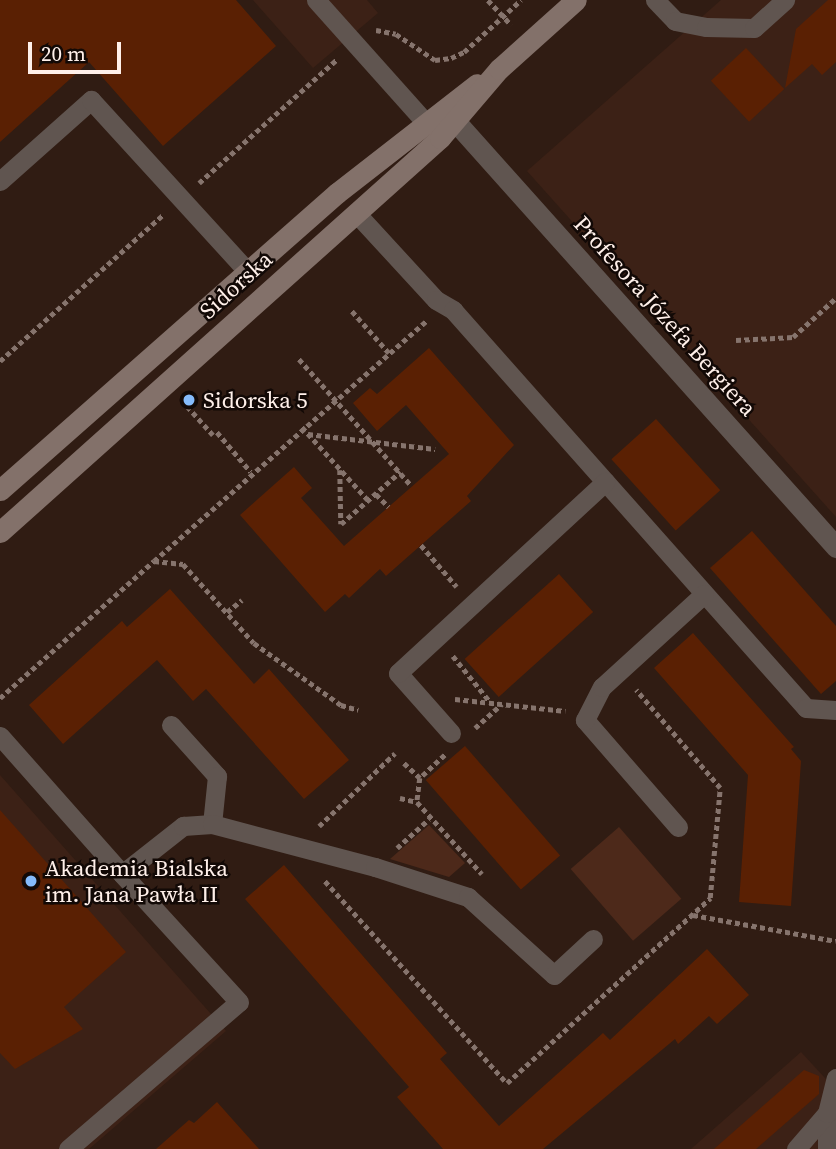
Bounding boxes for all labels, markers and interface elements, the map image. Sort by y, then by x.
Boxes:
scale bar [32,28,124,72]
text: 20 m [41,39,86,68]
street label: Profesora Józefa Bergiera [568,210,762,422]
street label: Sidorska [194,245,278,325]
place label: Sidorska 5 [203,386,308,414]
marker: Sidorska 5 [181,392,197,408]
place label: Akademia Bialska im. Jana Pawła II [45,854,228,908]
marker: Akademia Bialska im. Jana Pawła II [23,873,39,889]

